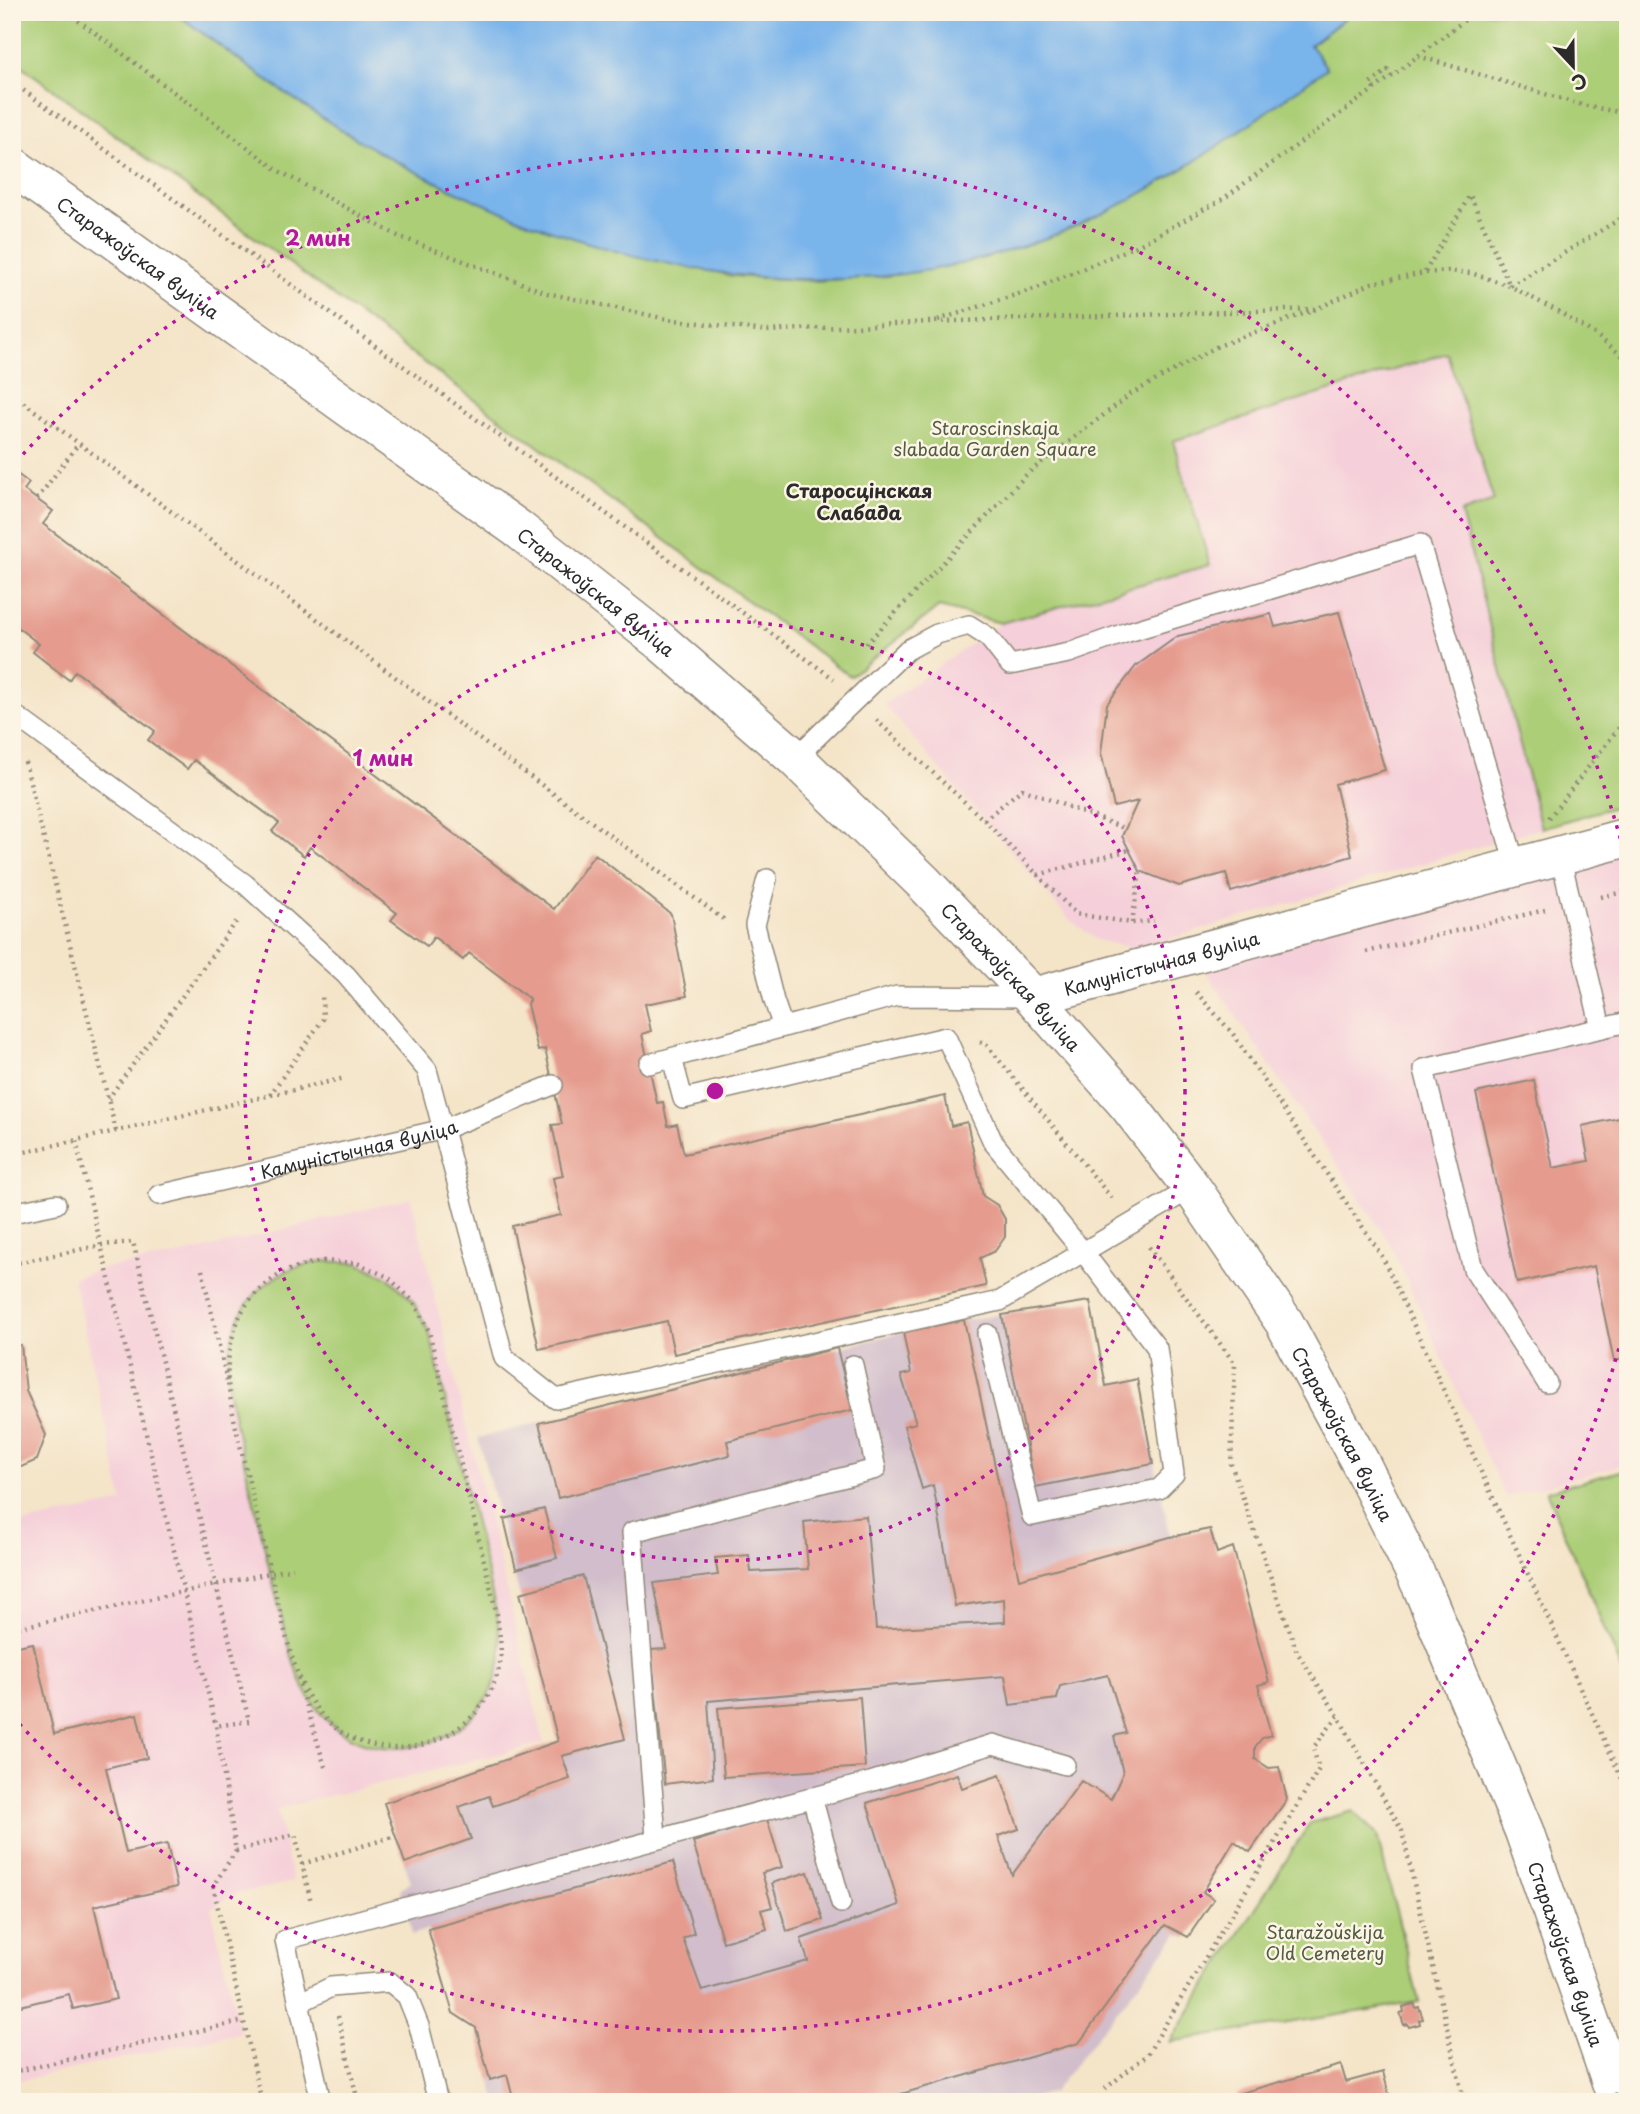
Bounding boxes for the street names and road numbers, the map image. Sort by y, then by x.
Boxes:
street label: Старажоўская вуліца [52,189,226,325]
street label: Старажоўская вуліца [512,520,681,662]
street label: Старажоўская вуліца [936,896,1088,1057]
street label: Камуністычная вуліца [1061,923,1262,1002]
street label: Камуністычная вуліца [258,1112,461,1185]
street label: Старажоўская вуліца [1286,1341,1401,1525]
street label: Старажоўская вуліца [1522,1857,1611,2050]

